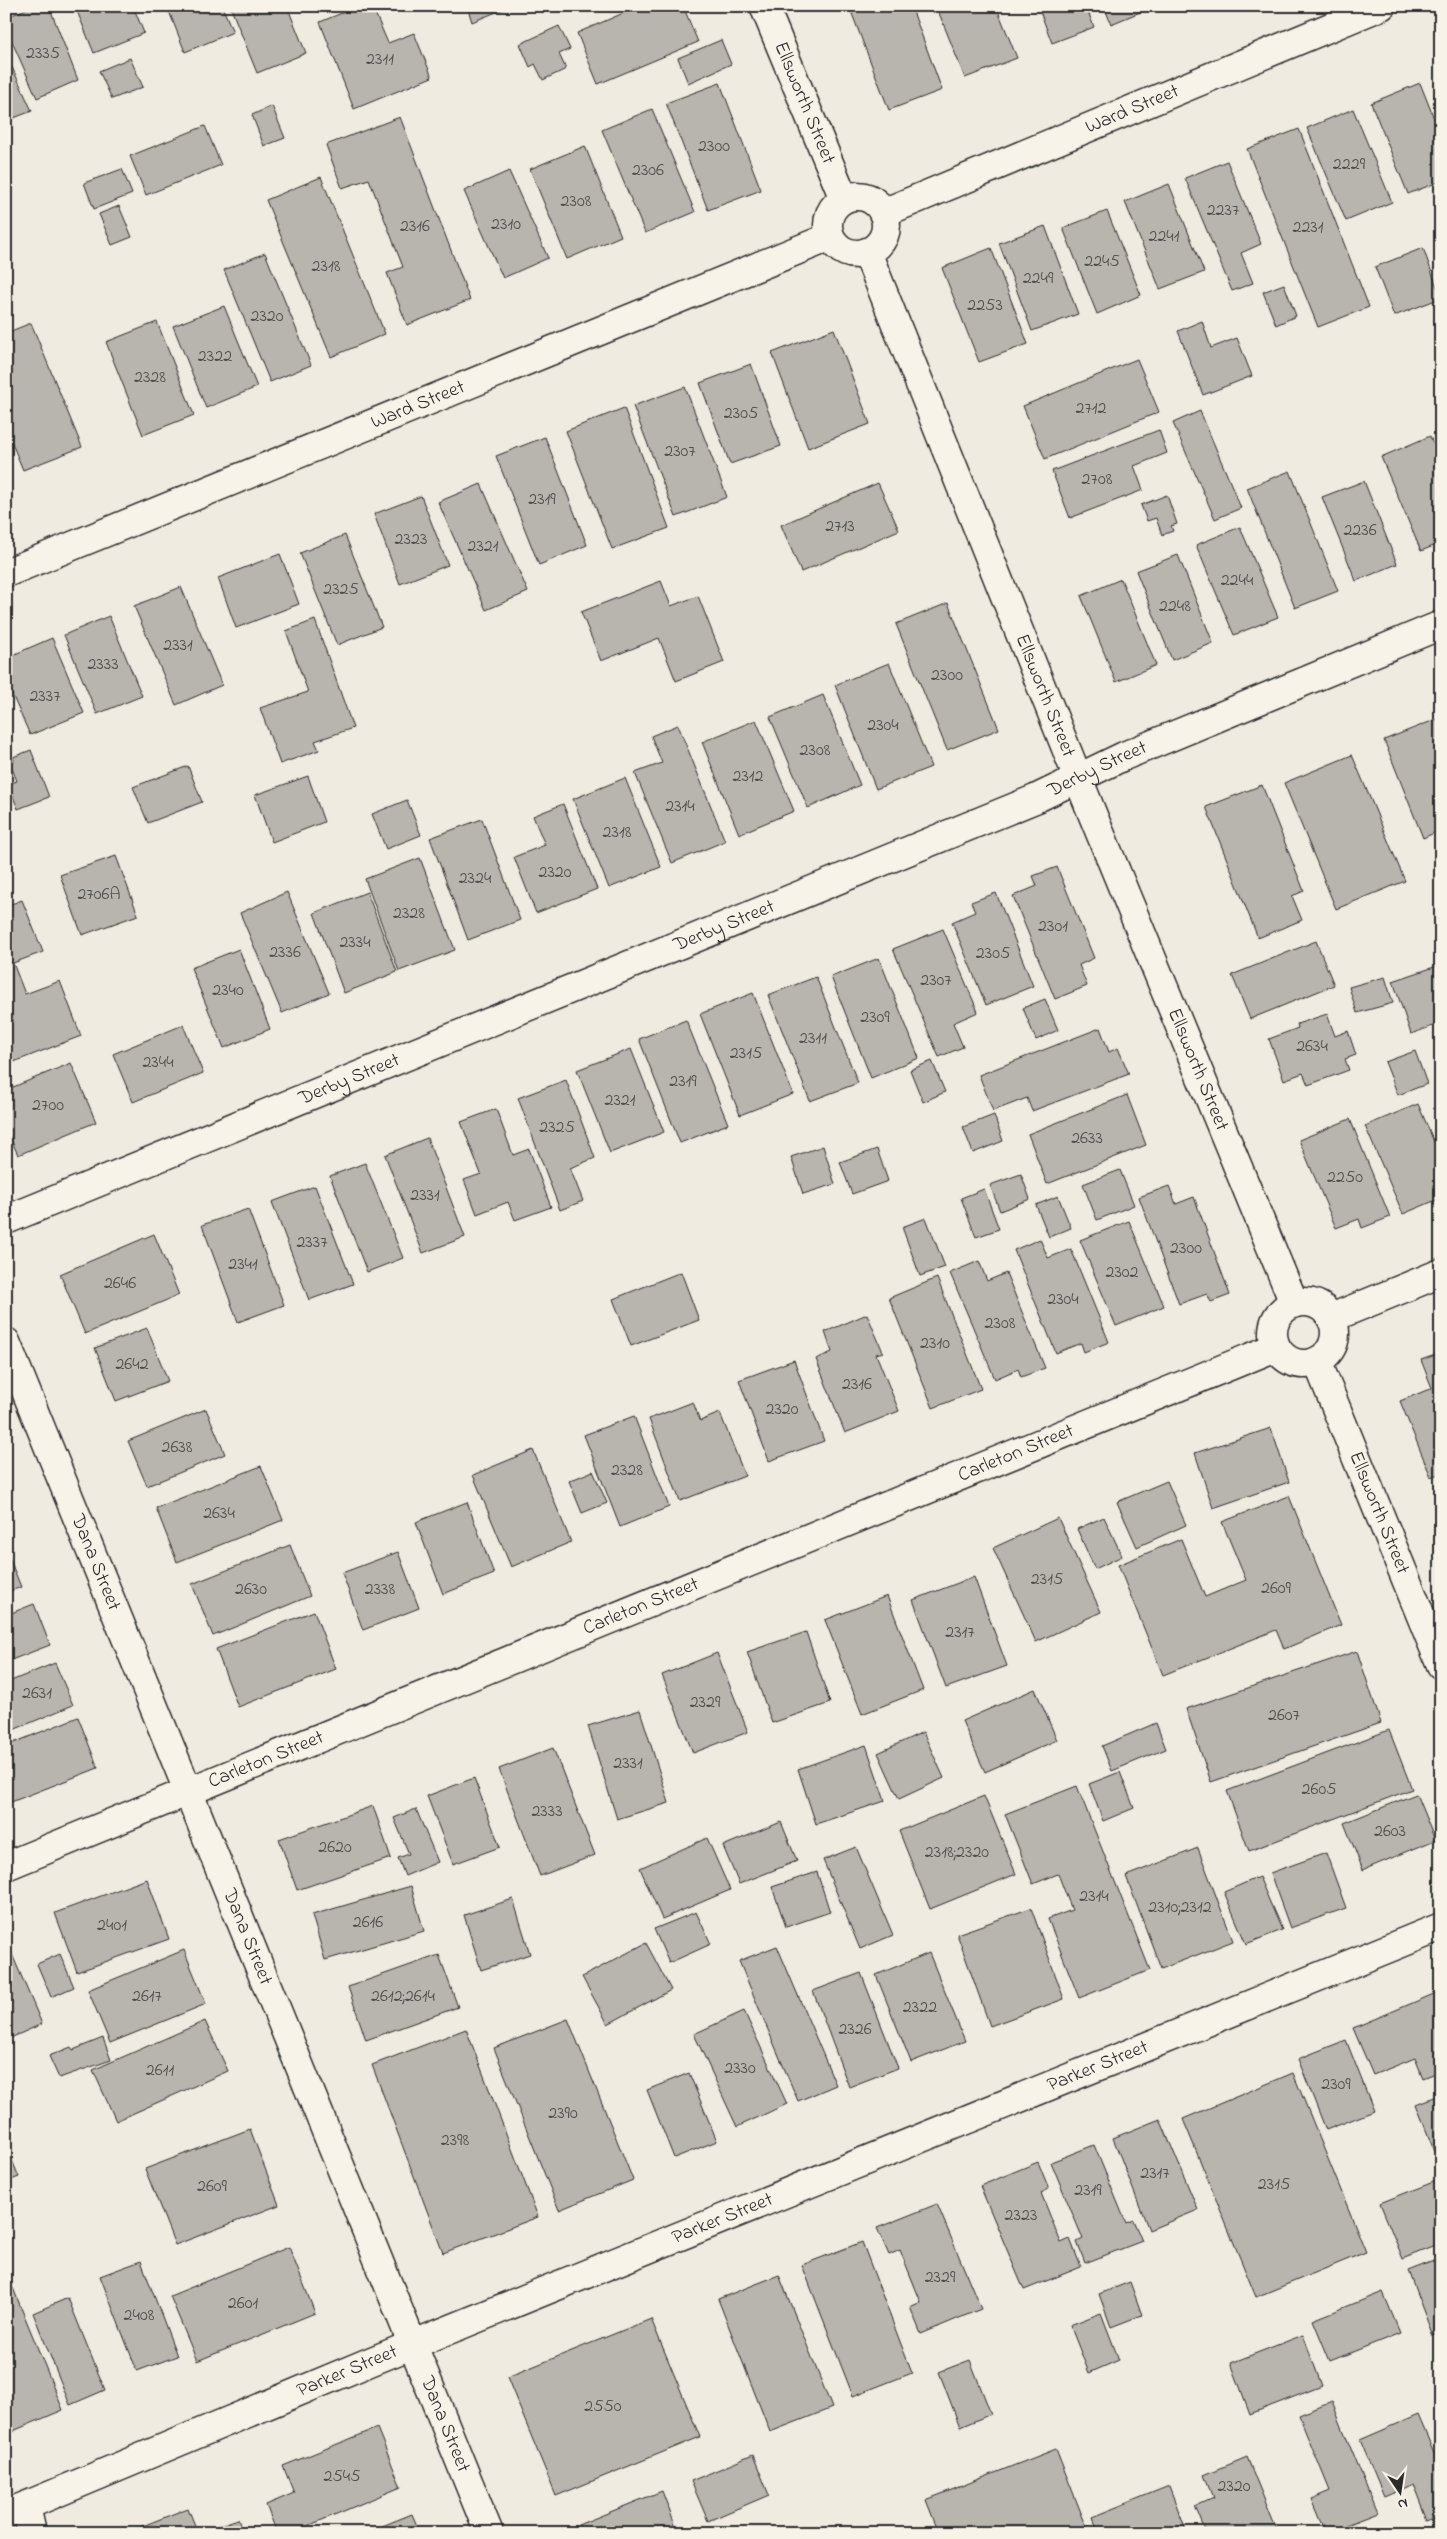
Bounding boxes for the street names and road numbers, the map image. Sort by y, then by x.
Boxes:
street label: Ellsworth Street [766,37,843,169]
street label: Ward Street [1081,77,1184,142]
street label: Ward Street [367,373,470,437]
street label: Ellsworth Street [1007,630,1083,762]
street label: Derby Street [1042,733,1152,806]
street label: Derby Street [668,892,779,960]
street label: Ellsworth Street [1160,1004,1236,1136]
street label: Derby Street [293,1046,405,1114]
street label: Carleton Street [954,1417,1078,1490]
street label: Ellsworth Street [1341,1447,1417,1579]
street label: Dana Street [63,1509,128,1615]
street label: Carleton Street [579,1570,704,1643]
street label: Carleton Street [204,1723,329,1796]
street label: Dana Street [214,1883,280,1990]
street label: Parker Street [1043,2033,1153,2100]
street label: Parker Street [668,2185,778,2252]
street label: Parker Street [293,2337,402,2405]
street label: Dana Street [412,2371,478,2477]

